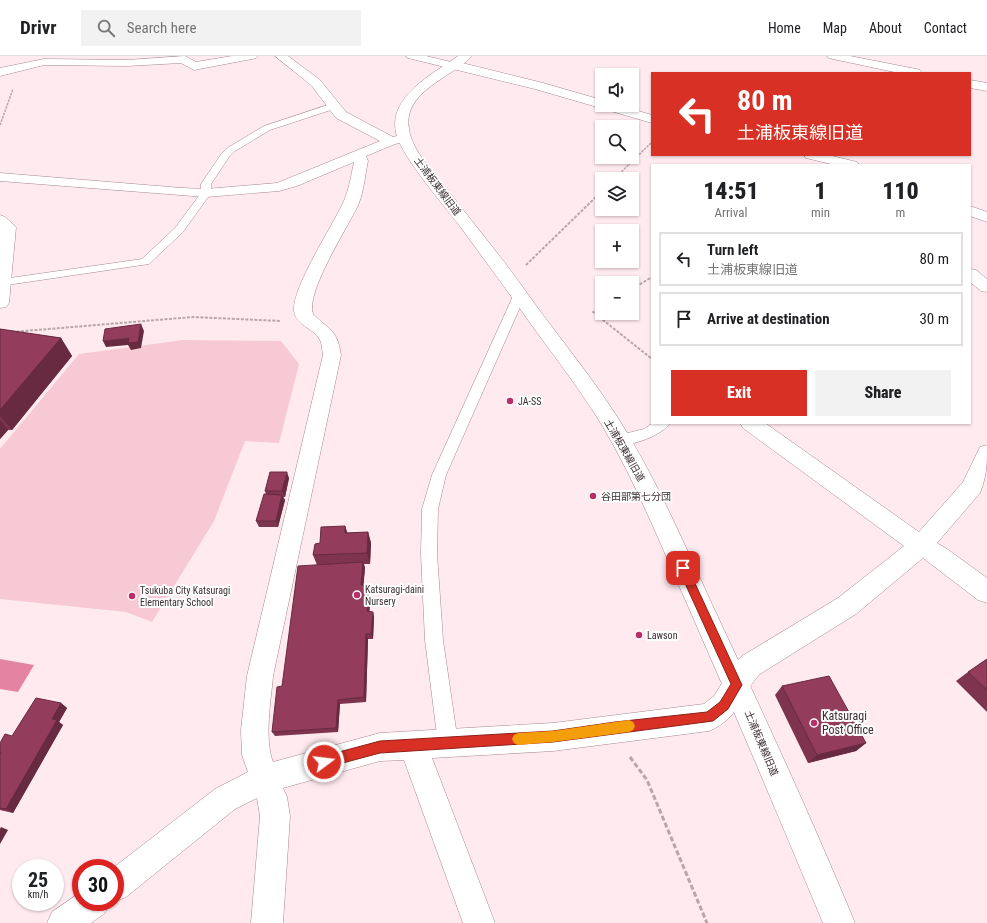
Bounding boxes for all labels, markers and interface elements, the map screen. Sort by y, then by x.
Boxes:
search box [81,10,361,46]
text: Drivr [20,16,57,39]
icon: search [95,17,117,39]
text: Search here [127,19,196,37]
text: Home [768,20,801,36]
text: Map [823,20,847,36]
text: About [869,20,902,36]
text: Contact [924,20,967,36]
map controls [595,68,639,320]
button: sound [595,68,639,112]
text: 80 m [737,84,793,117]
icon: left [671,88,723,140]
button: search [595,120,639,164]
text: 土浦板東線旧道 [737,122,863,143]
street label: 土浦板東線旧道 [412,155,463,218]
button: layers [595,172,639,216]
text: 14:51 [703,177,759,205]
text: 1 [814,177,827,205]
text: 110 [882,177,919,205]
text: Arrival [714,205,748,220]
text: min [811,205,830,220]
text: m [896,205,905,220]
button: + [595,224,639,268]
text: Turn left [707,241,758,259]
icon: left [673,248,695,270]
text: 80 m [919,250,949,268]
text: 土浦板東線旧道 [707,262,798,277]
button: − [595,276,639,320]
icon: arrive [673,308,695,330]
text: Arrive at destination [707,310,830,328]
text: 30 m [919,310,949,328]
button: Exit [671,370,807,416]
button: Share [815,370,951,416]
marker: JA-SS [505,396,515,406]
place label: JA-SS [518,396,541,407]
street label: 土浦板東線旧道 [602,417,647,483]
marker: 谷田部第七分団 [588,491,598,501]
place label: 谷田部第七分団 [601,491,671,502]
pin [666,551,700,585]
icon: arrive [672,557,694,579]
place label: Katsuragi-daini Nursery [365,584,424,607]
place label: Tsukuba City Katsuragi Elementary School [140,585,230,608]
marker: Katsuragi-daini Nursery [352,590,362,600]
marker: Tsukuba City Katsuragi Elementary School [127,591,137,601]
marker: Lawson [634,630,644,640]
place label: Lawson [647,630,678,641]
street label: 土浦板東線旧道 [743,709,780,778]
place label: Katsuragi Post Office [822,709,874,737]
marker: Katsuragi Post Office [809,718,819,728]
position arrow [303,741,345,783]
speed limit sign: 30 [72,859,124,911]
text: 25 [28,868,48,892]
text: km/h [28,889,48,900]

